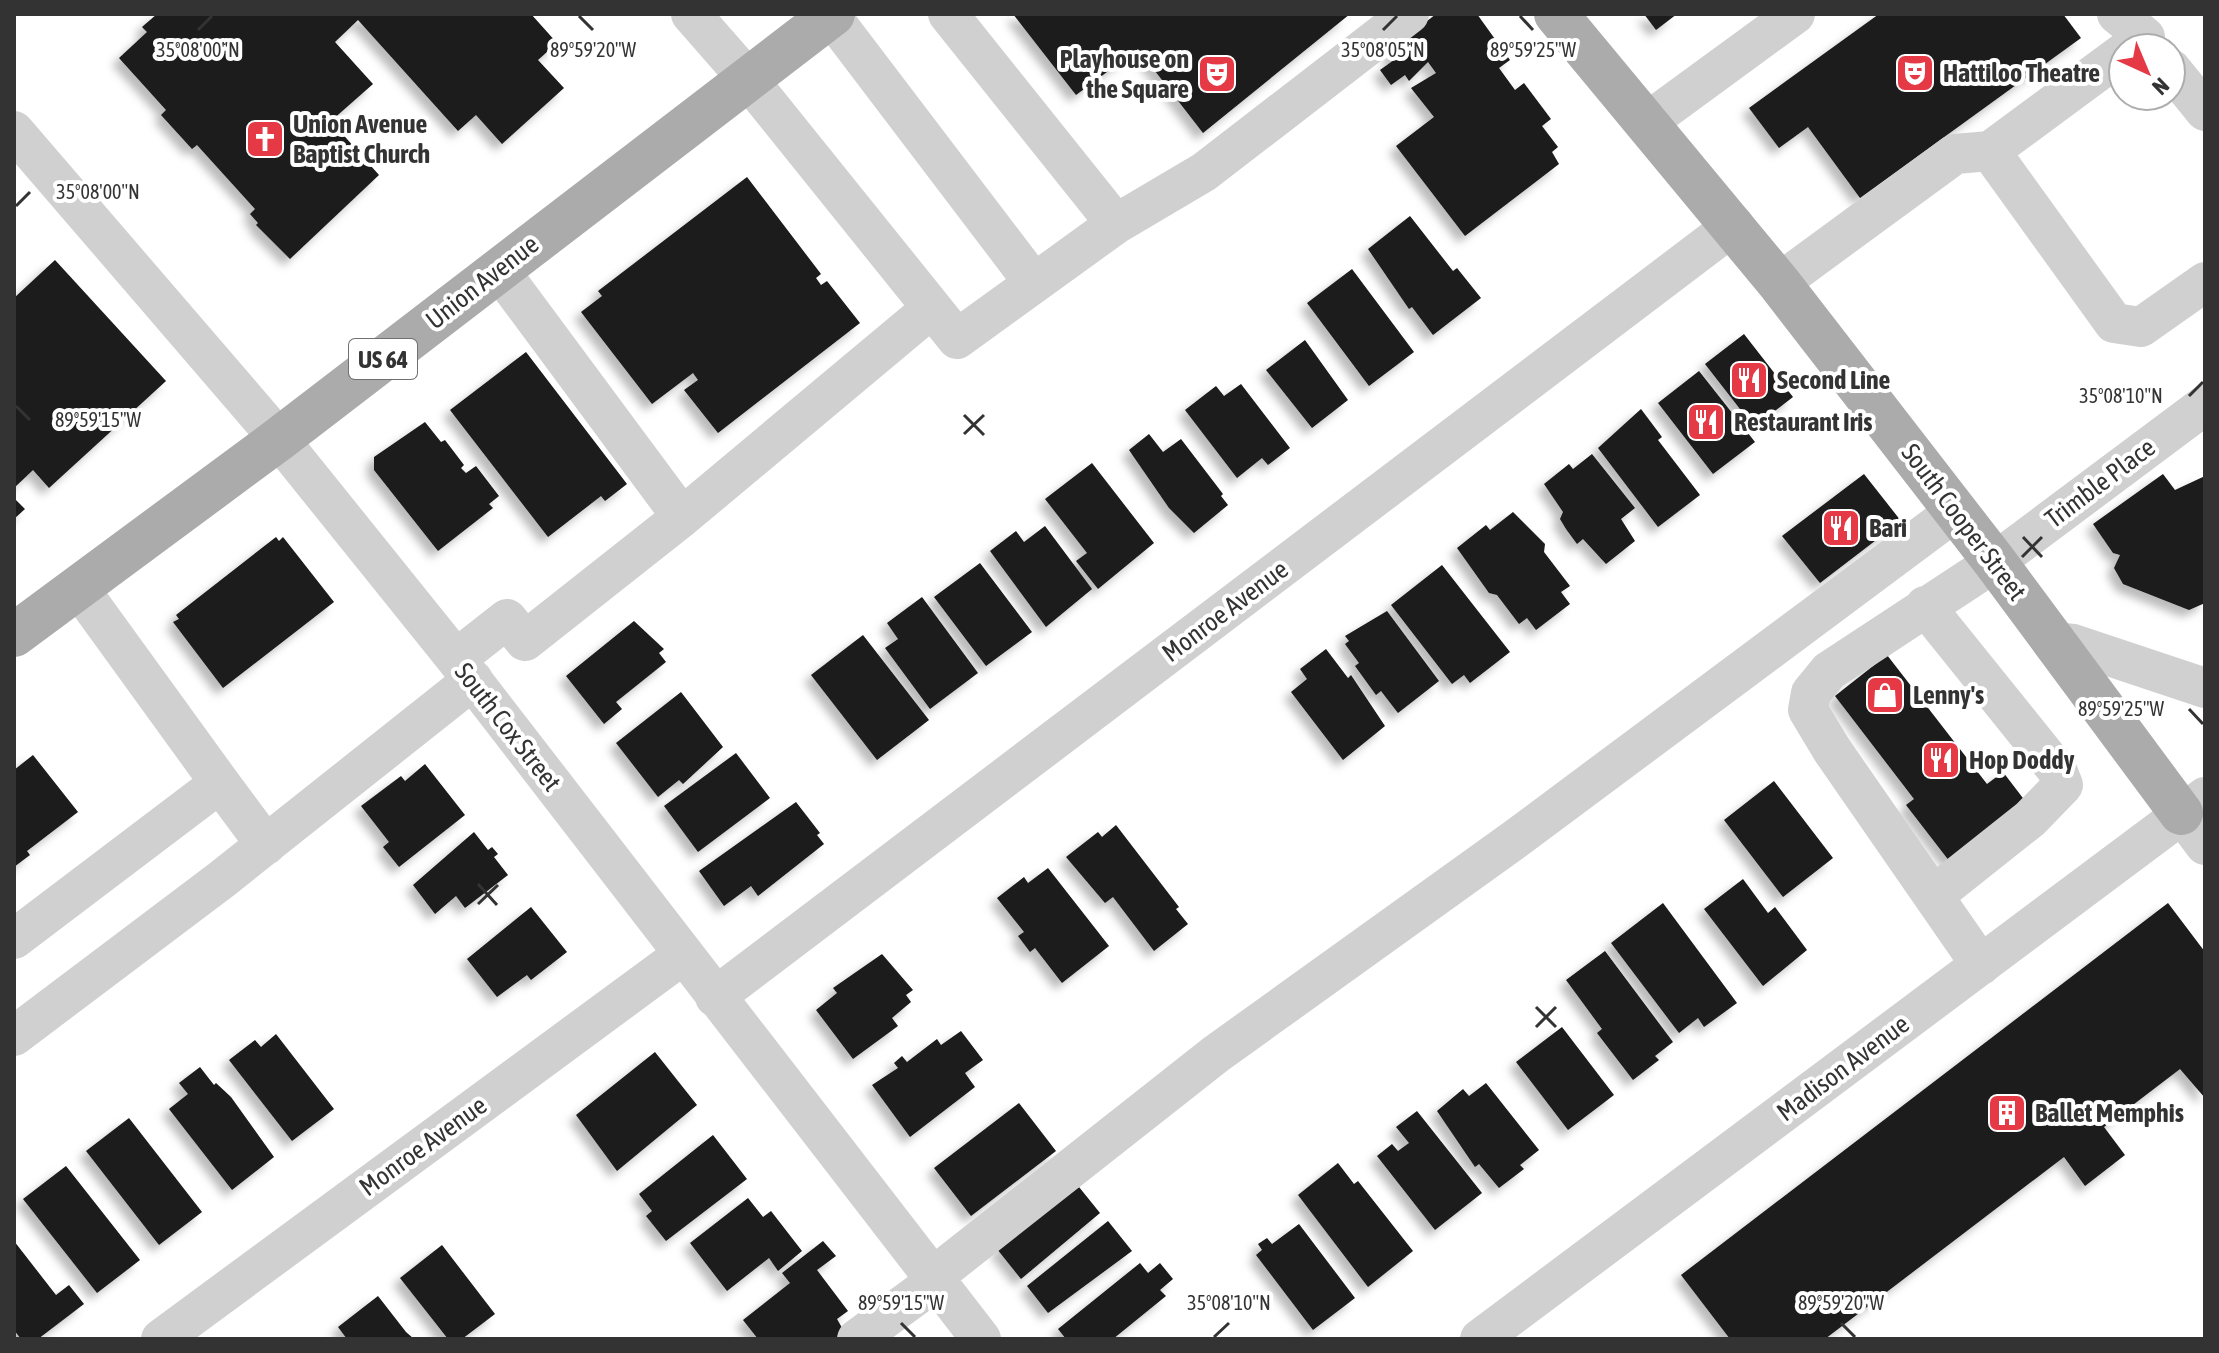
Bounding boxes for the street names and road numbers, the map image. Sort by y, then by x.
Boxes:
street label: Union Avenue [420,229,544,335]
road number: US 64 [349,339,417,379]
street label: Trimble Place [2039,432,2161,534]
street label: South Cooper Street [1895,438,2033,606]
street label: Monroe Avenue [1156,554,1294,668]
street label: South Cox Street [449,657,567,797]
street label: Madison Avenue [1771,1009,1915,1127]
street label: Monroe Avenue [354,1090,492,1202]

